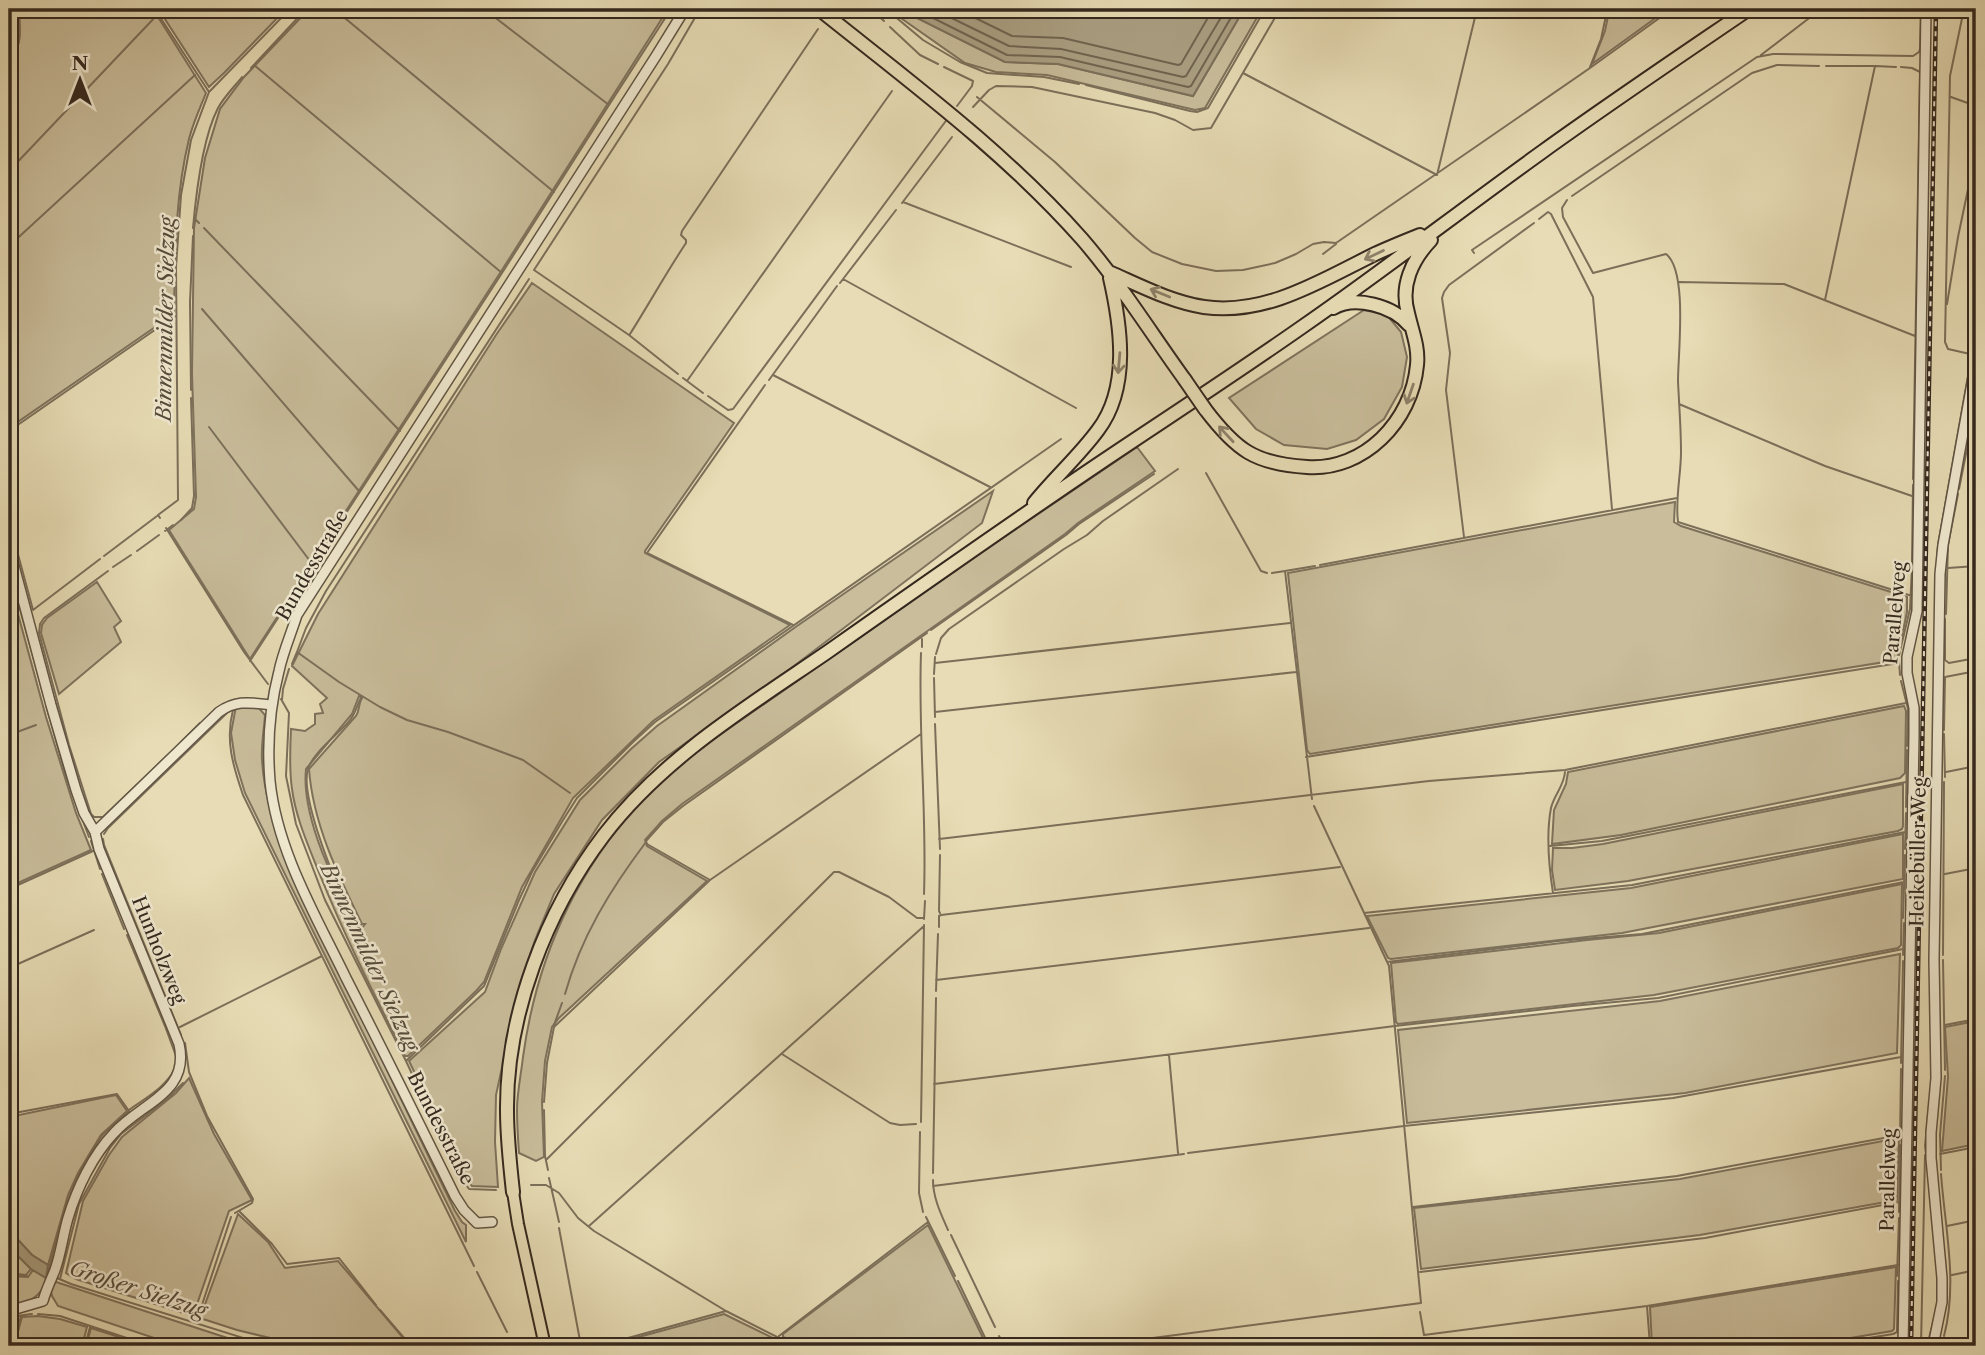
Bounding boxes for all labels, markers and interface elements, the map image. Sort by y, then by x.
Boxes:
north arrow [46,46,116,116]
text: N [72,52,88,75]
water label: Binnenmilder Sielzug [151,214,179,424]
one-way arrow [1364,248,1385,262]
one-way arrow [1149,285,1171,298]
one-way arrow [1112,352,1125,374]
one-way arrow [1403,382,1415,404]
one-way arrow [1218,425,1234,443]
street label: Bundesstraße [271,506,353,624]
street label: Parallelweg [1879,559,1911,666]
street label: Heikebüller Weg [1905,776,1931,927]
water label: Binnenmilder Sielzug [315,857,426,1057]
street label: Hunholzweg [127,893,191,1008]
street label: Bundesstraße [403,1068,479,1188]
street label: Parallelweg [1876,1127,1900,1232]
water label: Großer Sielzug [66,1255,212,1324]

